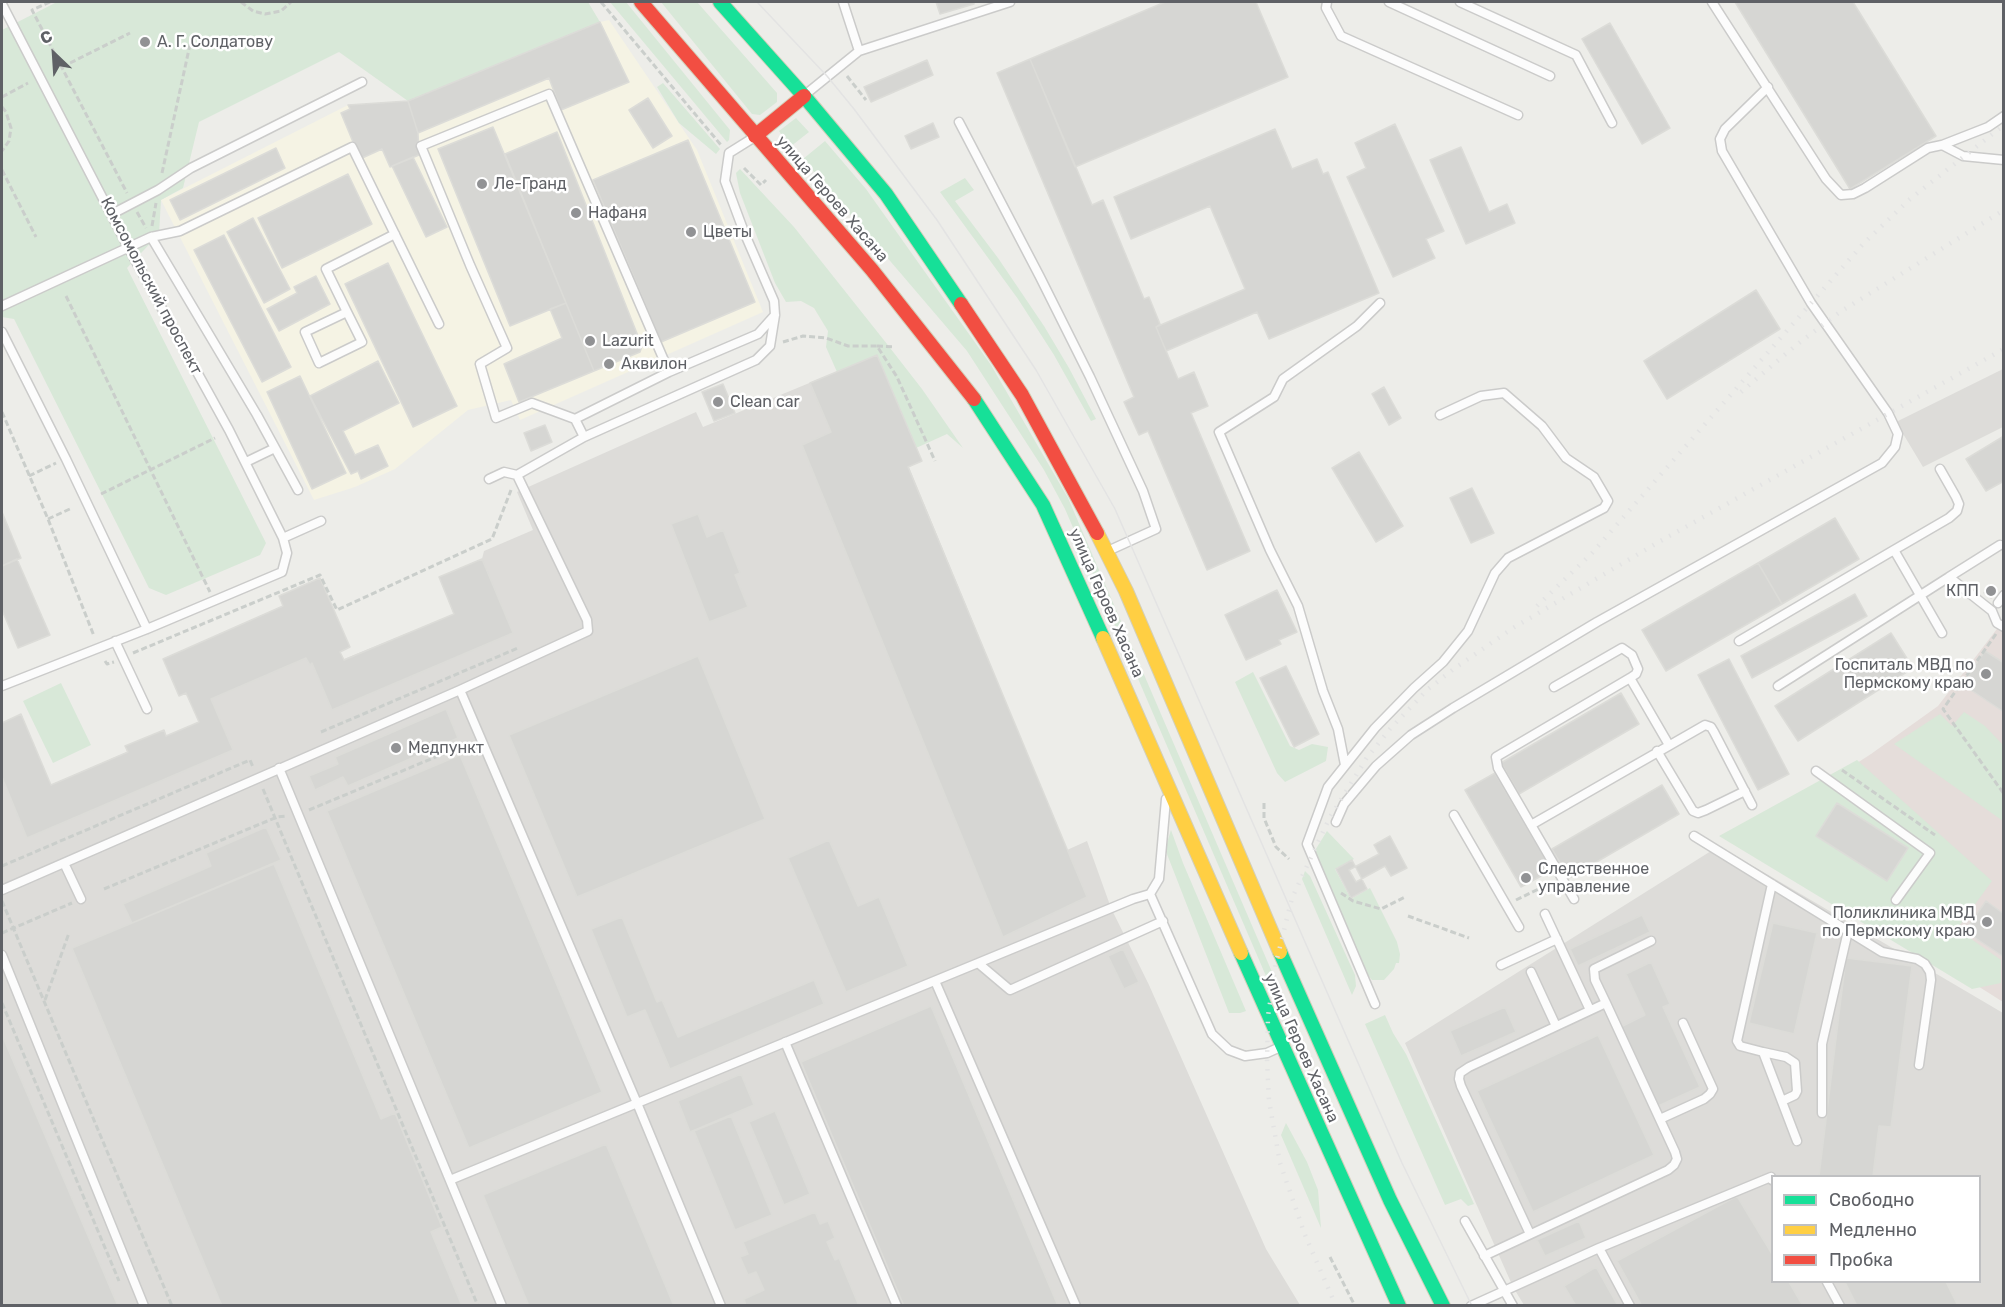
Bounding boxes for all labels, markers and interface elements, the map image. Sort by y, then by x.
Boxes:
north arrow [24,24,84,84]
text: С [37,26,55,48]
place label: А. Г. Солдатову [157,32,273,52]
marker: А. Г. Солдатову [138,35,152,49]
street label: улица Героев Хасана [772,132,892,266]
place label: Ле-Гранд [494,174,567,194]
marker: Ле-Гранд [475,177,489,191]
street label: Комсомольский проспект [96,194,206,378]
place label: Нафаня [588,203,647,223]
marker: Нафаня [569,206,583,220]
place label: Цветы [703,222,752,242]
marker: Цветы [684,225,698,239]
place label: Lazurit [602,331,654,351]
marker: Lazurit [583,334,597,348]
place label: Аквилон [621,354,687,374]
marker: Аквилон [602,357,616,371]
place label: Clean car [730,392,800,412]
marker: Clean car [711,395,725,409]
street label: улица Героев Хасана [1064,526,1148,680]
place label: КПП [1946,581,1979,601]
marker: КПП [1984,584,1998,598]
place label: Госпиталь МВД по Пермскому краю [1835,655,1974,693]
marker: Госпиталь МВД по Пермскому краю [1979,667,1993,681]
place label: Медпункт [408,738,484,758]
marker: Медпункт [389,741,403,755]
place label: Следственное управление [1538,859,1649,897]
marker: Следственное управление [1519,871,1533,885]
place label: Поликлиника МВД по Пермскому краю [1822,903,1975,941]
marker: Поликлиника МВД по Пермскому краю [1980,915,1994,929]
street label: улица Героев Хасана [1259,971,1343,1125]
legend [1771,1175,1981,1283]
text: Свободно [1829,1189,1914,1211]
text: Медленно [1829,1219,1917,1241]
text: Пробка [1829,1249,1893,1271]

